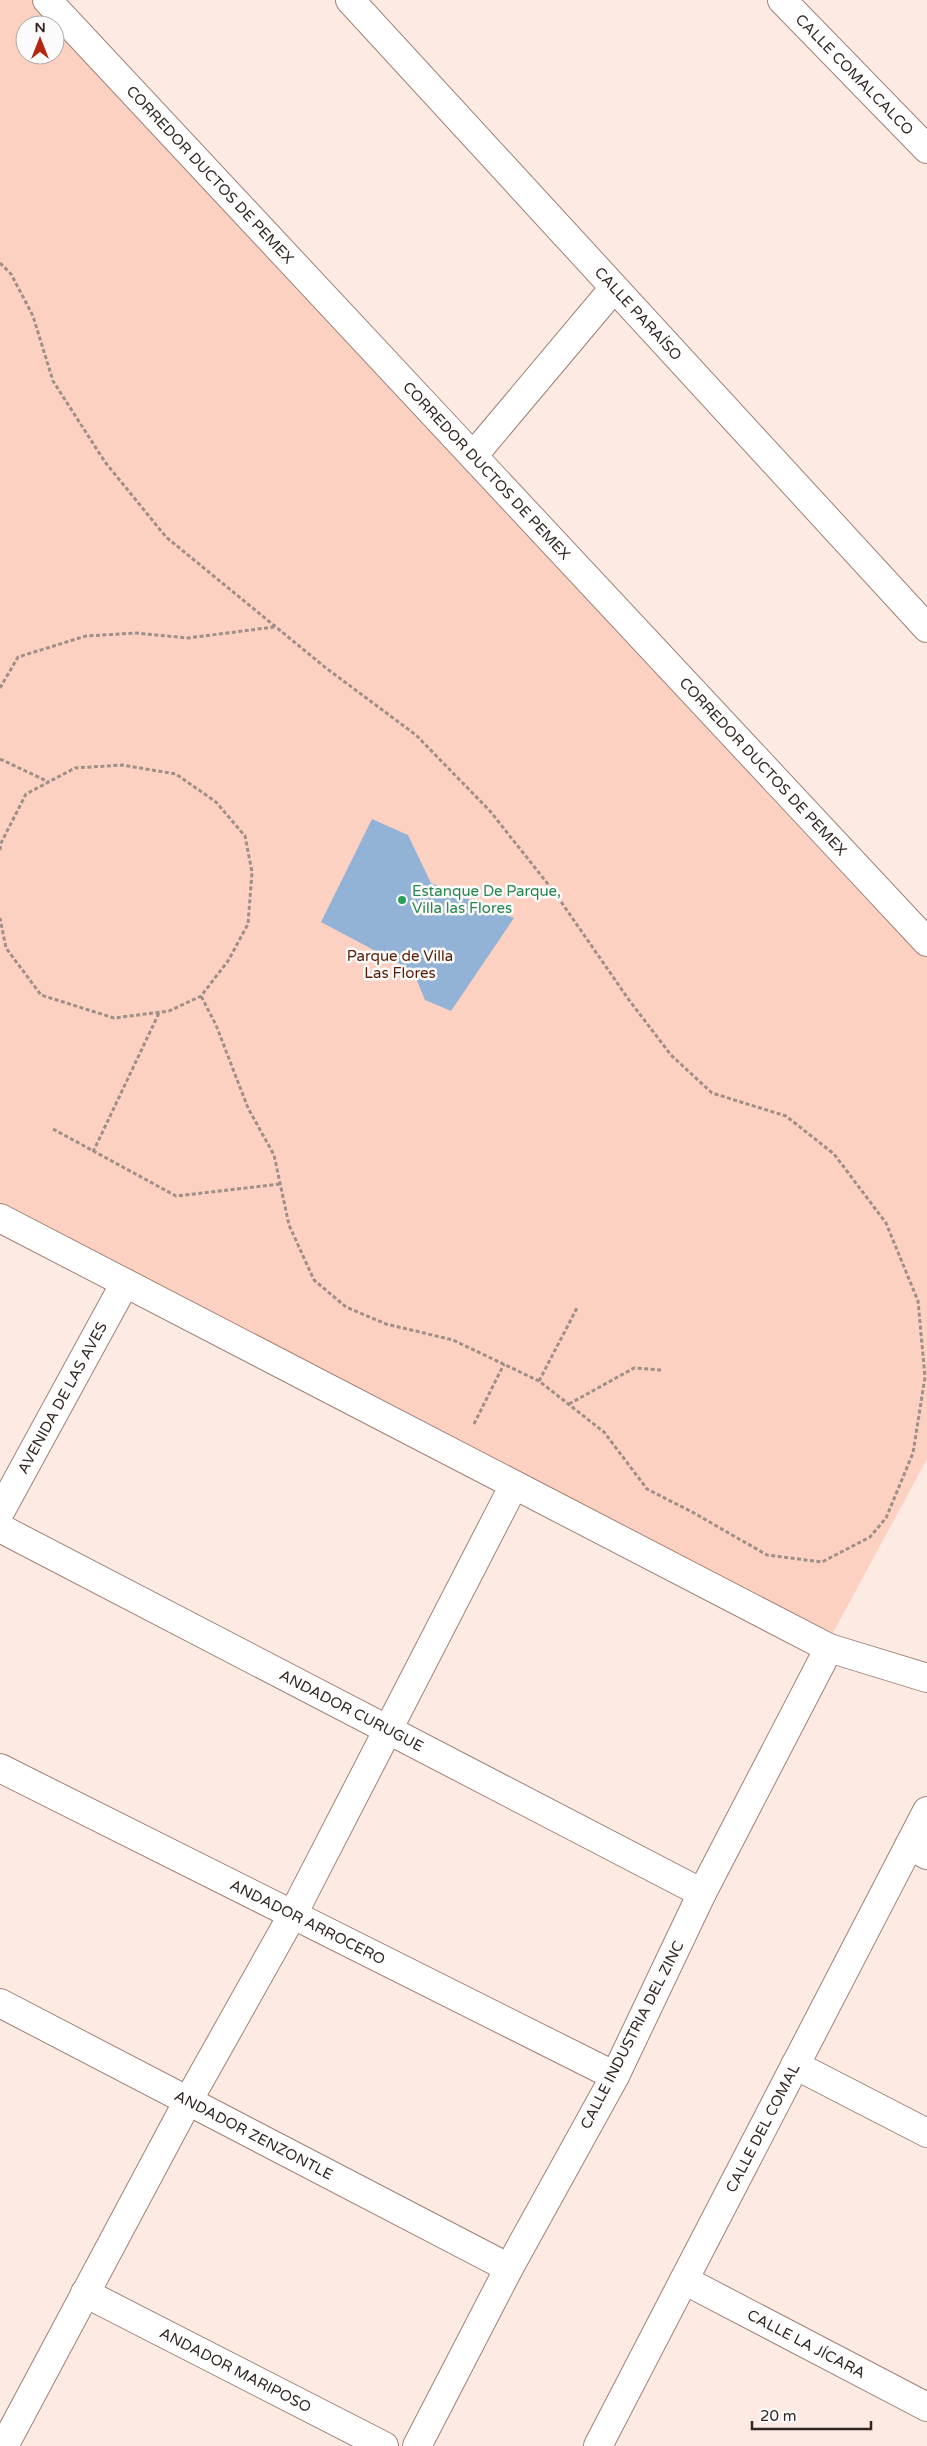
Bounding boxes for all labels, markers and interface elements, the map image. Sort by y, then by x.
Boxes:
street label: CALLE COMALCALCO [792,10,917,139]
north arrow [15,15,65,65]
text: N [34,19,46,36]
street label: CORREDOR DUCTOS DE PEMEX [123,82,298,267]
street label: CALLE PARAÍSO [591,263,686,364]
street label: CORREDOR DUCTOS DE PEMEX [399,378,574,563]
street label: CORREDOR DUCTOS DE PEMEX [676,674,851,859]
place label: Estanque De Parque, Villa las Flores [412,882,561,917]
marker: Estanque De Parque, Villa las Flores [396,894,408,906]
park label: Parque de Villa Las Flores [347,947,453,982]
street label: AVENIDA DE LAS AVES [14,1319,111,1477]
street label: ANDADOR CURUGUE [276,1666,426,1756]
street label: ANDADOR ARROCERO [227,1876,388,1968]
street label: CALLE INDUSTRIA DEL ZINC [577,1938,687,2132]
street label: CALLE DEL COMAL [722,2060,804,2196]
street label: ANDADOR ZENZONTLE [172,2086,336,2184]
street label: CALLE LA JÍCARA [744,2306,868,2382]
street label: ANDADOR MARIPOSO [157,2324,314,2416]
scale bar [752,2398,871,2430]
text: 20 m [760,2407,797,2425]

